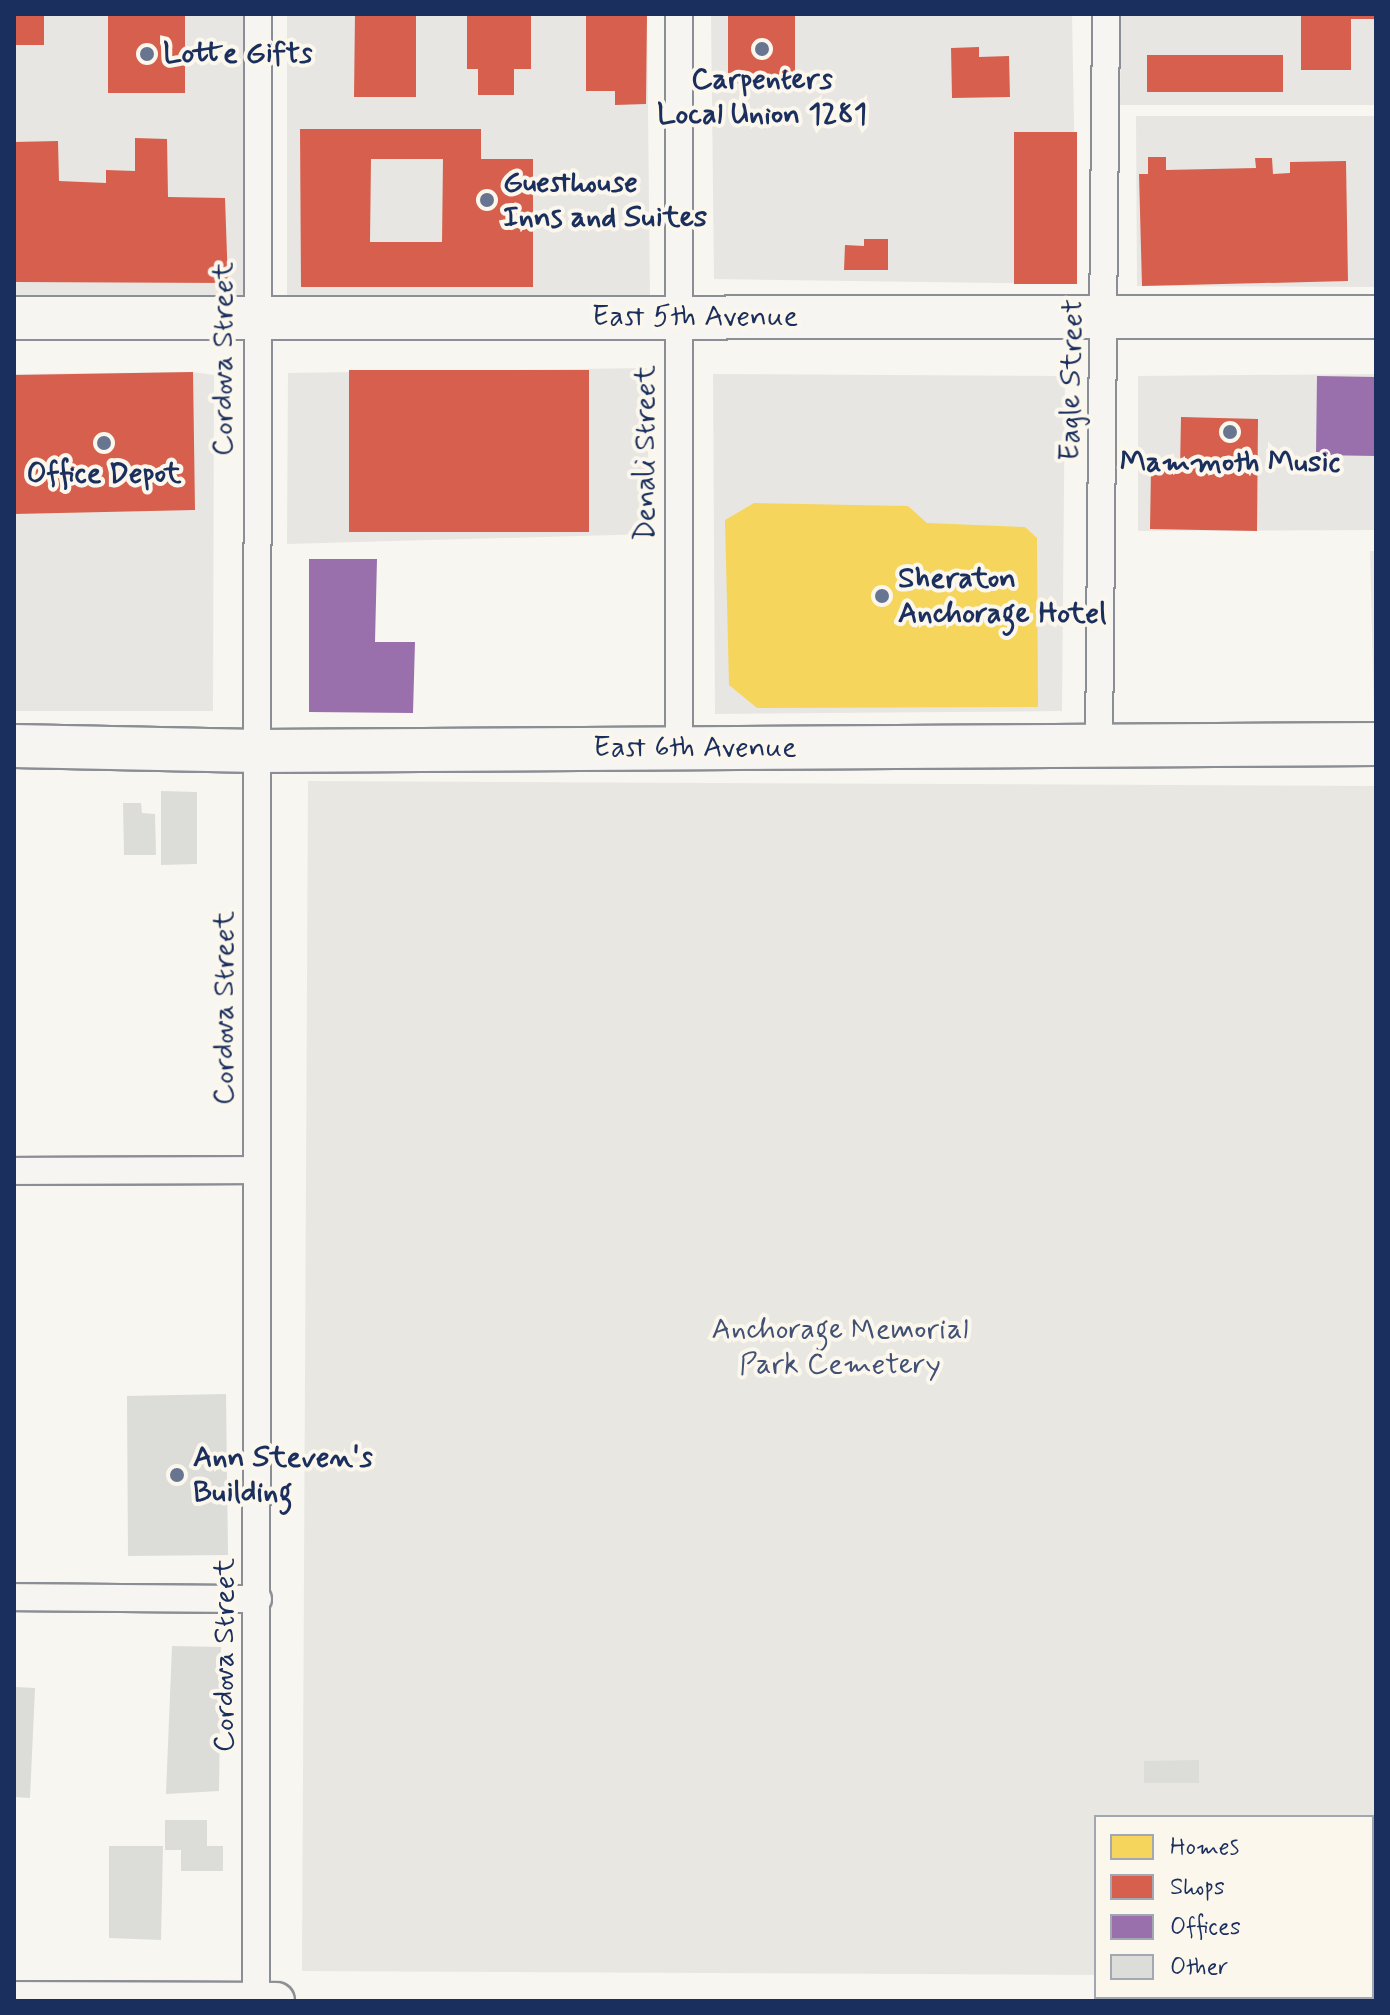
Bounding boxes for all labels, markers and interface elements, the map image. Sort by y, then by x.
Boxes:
place label: Lotte Gifts [163,36,312,72]
marker: Carpenters Local Union 1281 [753,40,771,58]
marker: Lotte Gifts [138,45,156,63]
place label: Carpenters Local Union 1281 [657,62,867,132]
place label: Guesthouse Inns and Suites [503,165,699,236]
marker: Guesthouse Inns and Suites [478,191,496,209]
street label: Cordova Street [206,262,242,456]
street label: East 5th Avenue [592,299,798,335]
street label: Eagle Street [1053,299,1091,461]
street label: Denali Street [628,365,664,541]
marker: Mammoth Music [1221,423,1239,441]
marker: Office Depot [95,434,113,452]
place label: Mammoth Music [1120,445,1340,481]
place label: Office Depot [27,456,181,492]
place label: Sheraton Anchorage Hotel [898,561,1099,632]
marker: Sheraton Anchorage Hotel [873,587,891,605]
street label: East 6th Avenue [593,730,797,766]
street label: Cordova Street [207,911,243,1105]
park label: Anchorage Memorial Park Cemetery [707,1312,973,1382]
place label: Ann Steven's Building [193,1440,356,1510]
marker: Ann Steven's Building [168,1466,186,1484]
street label: Cordova Street [207,1558,243,1752]
legend [1094,1815,1374,1999]
text: Homes [1170,1832,1239,1863]
text: Shops [1170,1872,1225,1903]
text: Offices [1170,1912,1241,1943]
text: Other [1170,1952,1228,1983]

